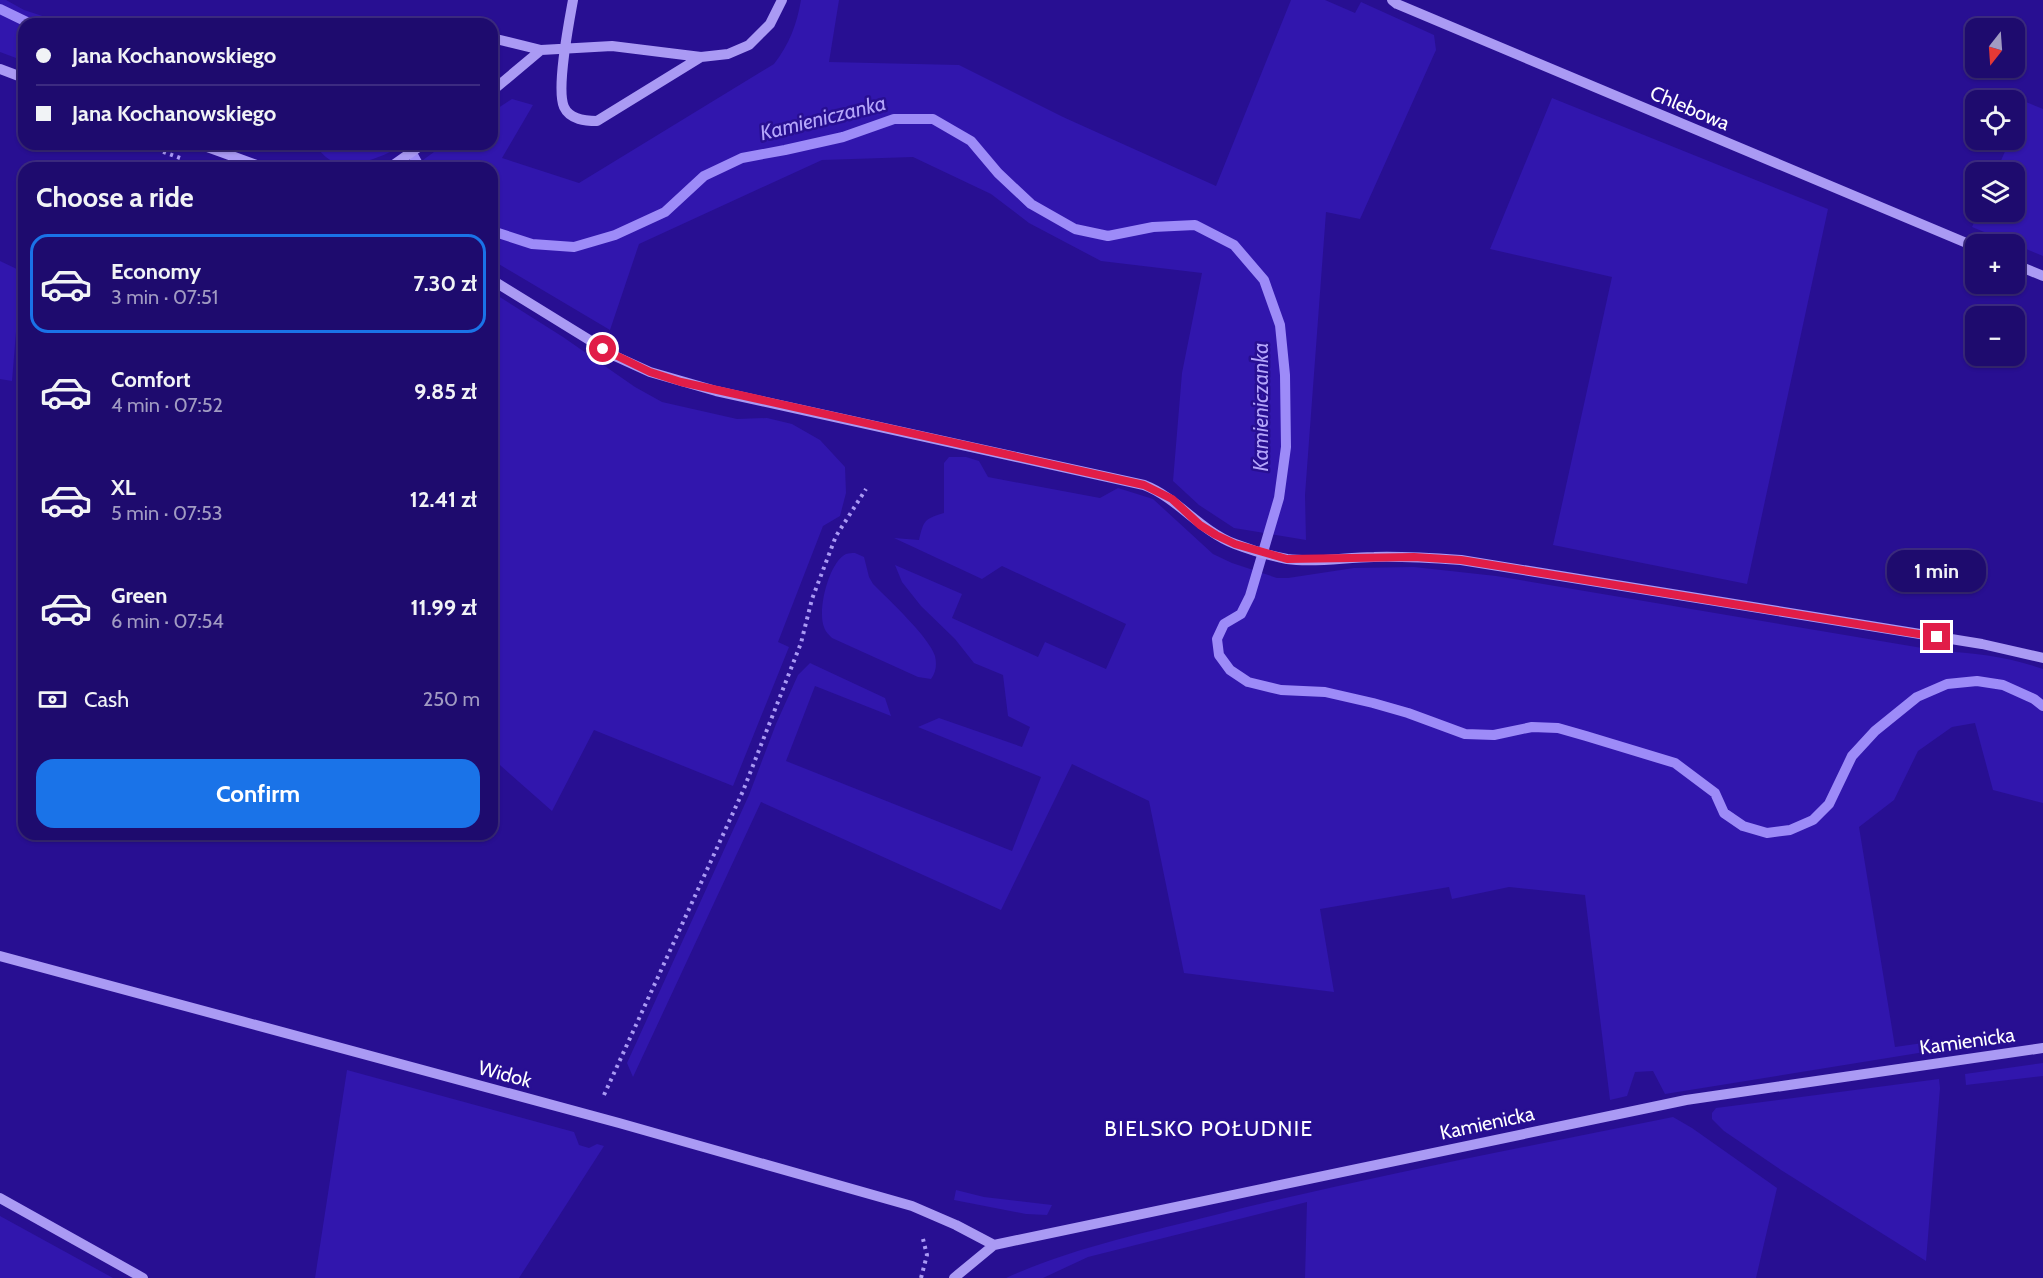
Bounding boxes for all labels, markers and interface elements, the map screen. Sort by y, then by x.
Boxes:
north arrow [1965,18,2025,78]
map controls [1965,18,2025,366]
text: Jana Kochanowskiego [72,42,276,69]
street label: Chlebowa [1647,81,1734,136]
water label: Kamieniczanka [757,90,889,145]
button: locate [1965,90,2025,150]
text: Jana Kochanowskiego [72,100,276,127]
button: layers [1965,162,2025,222]
text: Choose a ride [36,181,194,214]
button: + [1965,234,2025,294]
icon: car [39,257,93,311]
text: Economy [111,258,201,285]
text: 7.30 zł [413,270,477,297]
text: 3 min · 07:51 [111,285,218,309]
button: − [1965,306,2025,366]
route start [589,335,616,362]
water label: Kamieniczanka [1248,342,1273,472]
icon: car [39,365,93,419]
text: Comfort [111,366,190,393]
text: 9.85 zł [414,378,477,405]
text: 4 min · 07:52 [111,393,223,417]
icon: car [39,473,93,527]
text: XL [111,474,136,501]
text: 12.41 zł [410,486,477,513]
text: 5 min · 07:53 [111,501,223,525]
callout: 1 min [1888,550,1986,592]
text: 1 min [1914,559,1959,583]
icon: car [39,581,93,635]
text: Green [111,582,167,609]
text: 11.99 zł [410,594,477,621]
text: 6 min · 07:54 [111,609,224,633]
route end [1923,623,1950,650]
icon: cash [36,683,69,716]
text: Cash [84,686,129,713]
text: 250 m [423,687,480,711]
button: Confirm [36,759,480,828]
street label: Kamienicka [1918,1022,2017,1060]
street label: Widok [476,1055,534,1093]
street label: Kamienicka [1438,1101,1537,1145]
district label: BIELSKO POŁUDNIE [1104,1116,1314,1141]

